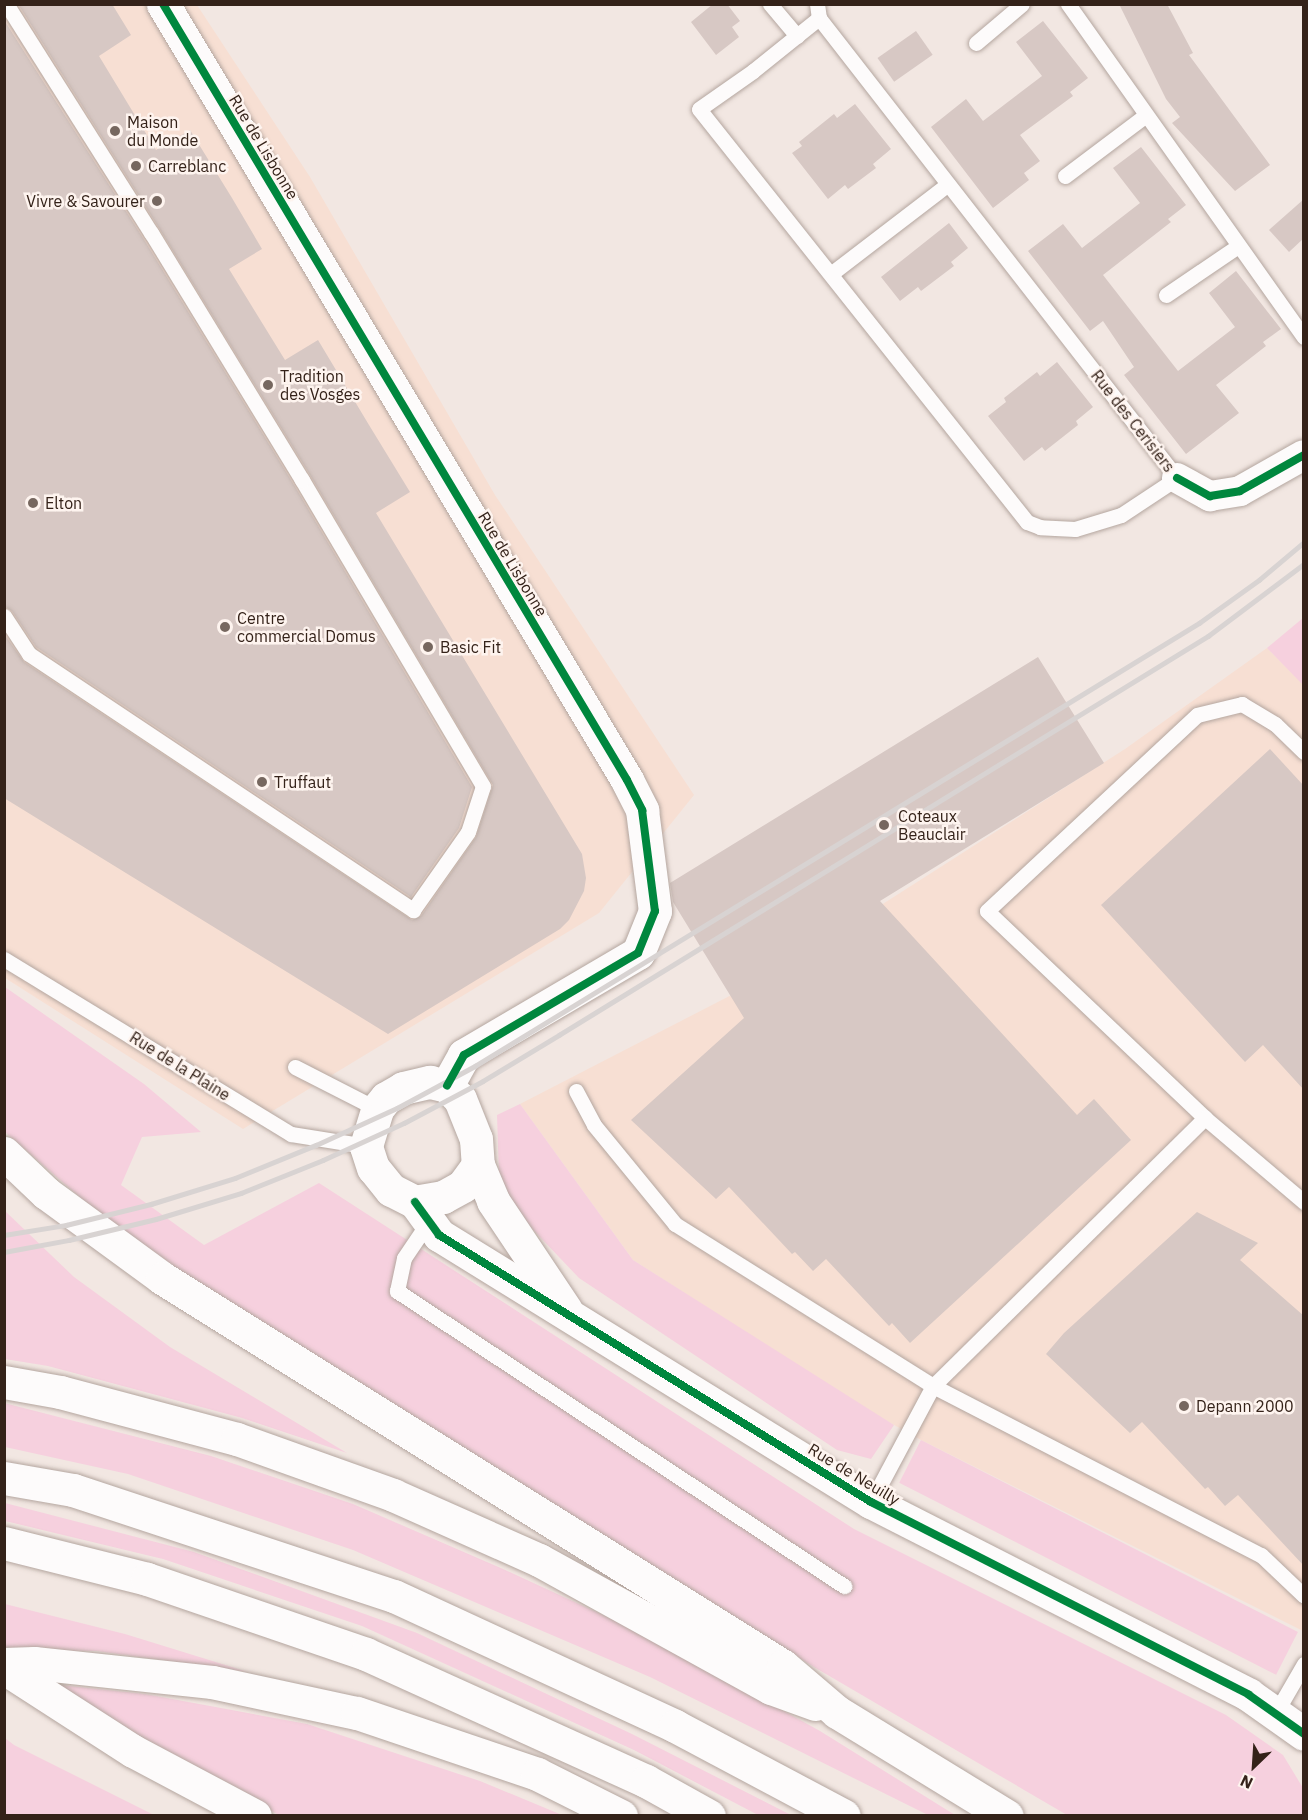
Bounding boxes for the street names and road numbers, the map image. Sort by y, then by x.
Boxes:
street label: Rue de Lisbonne [225,91,303,203]
street label: Rue des Cerisiers [1087,366,1179,476]
street label: Rue de Lisbonne [474,508,552,620]
street label: Rue de la Plaine [126,1027,234,1105]
street label: Rue de Neuilly [805,1439,903,1509]

